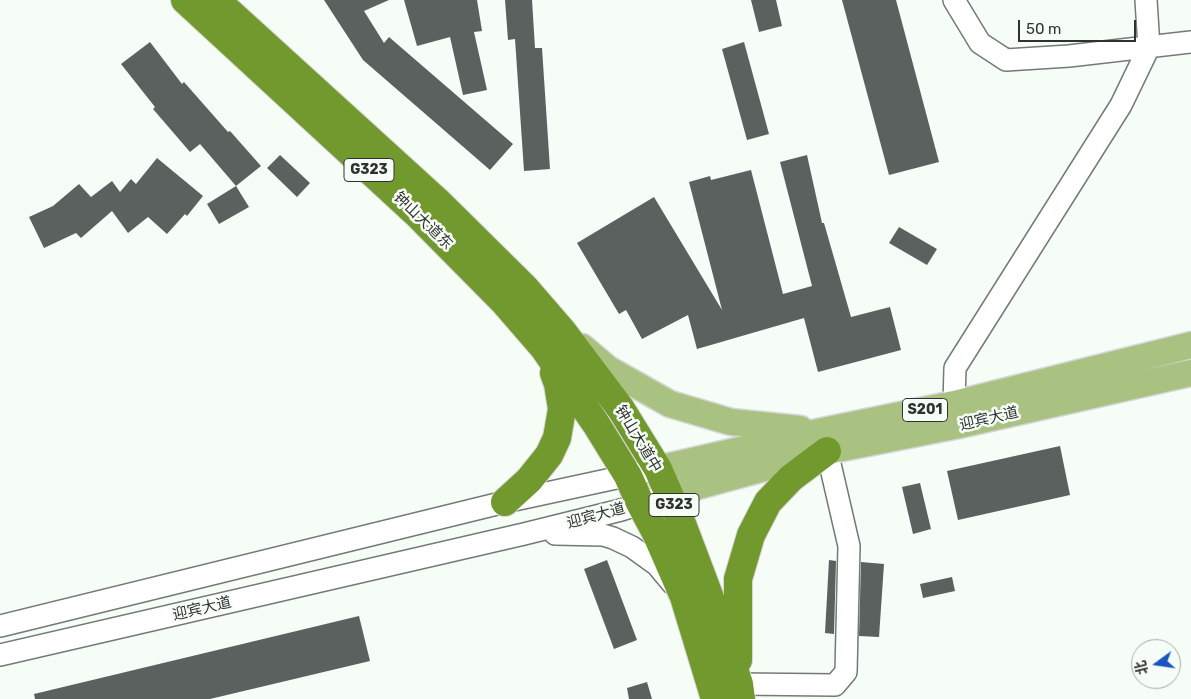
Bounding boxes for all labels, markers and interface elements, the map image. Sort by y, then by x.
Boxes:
scale bar [1021,10,1138,42]
text: 50 m [1026,20,1061,38]
road number: G323 [344,158,394,182]
street label: 钟山大道东 [390,188,456,254]
road number: S201 [902,398,948,422]
street label: 钟山大道中 [611,402,665,476]
street label: 迎宾大道 [958,403,1020,435]
road number: G323 [649,494,699,516]
street label: 迎宾大道 [565,500,627,532]
street label: 迎宾大道 [171,593,233,625]
north arrow [1131,639,1181,689]
text: 北 [1132,659,1152,676]

